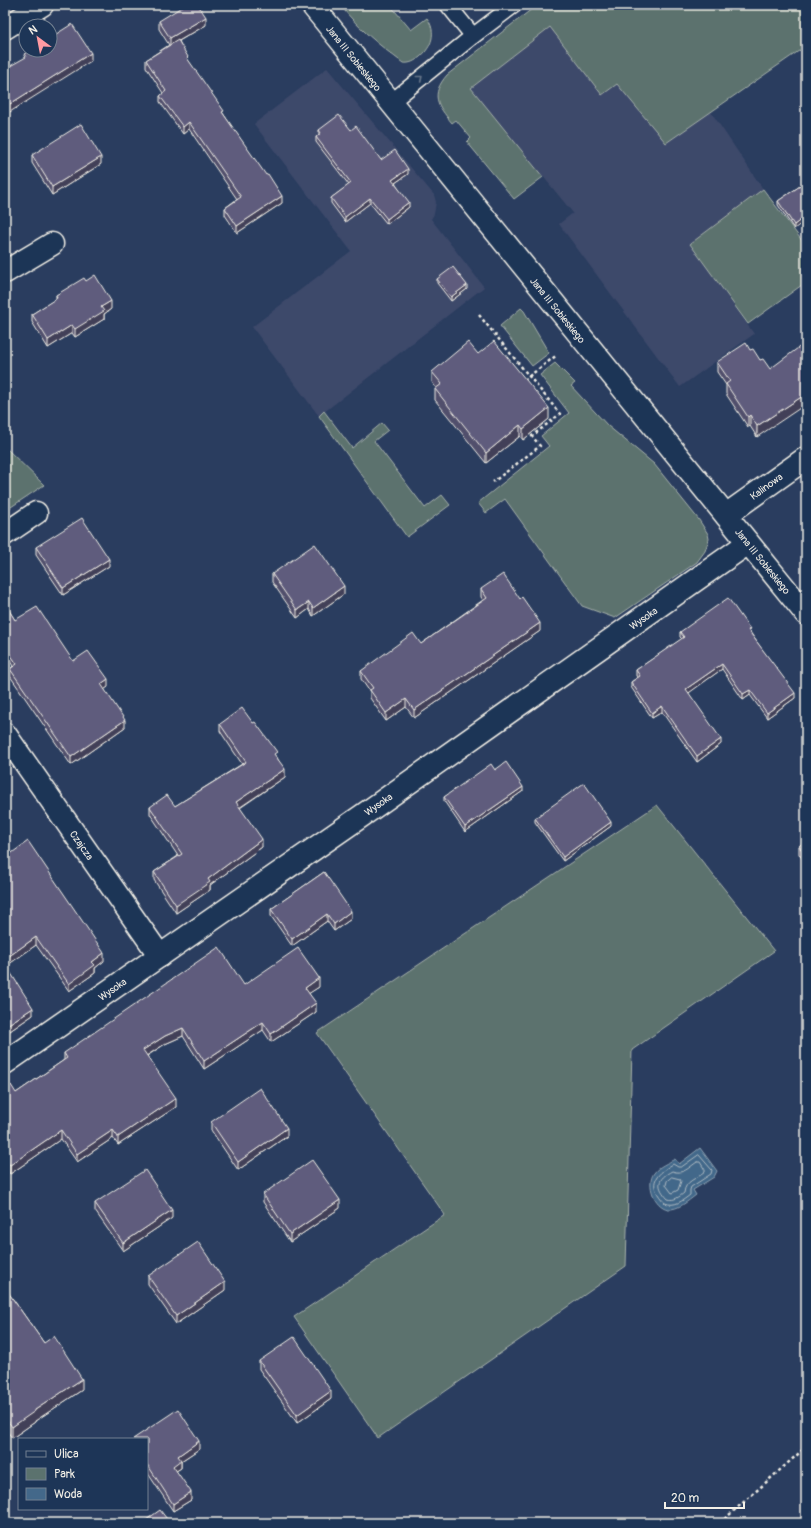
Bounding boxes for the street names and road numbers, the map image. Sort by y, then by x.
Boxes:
street label: Jana III Sobieskiego [323,23,384,94]
street label: Jana III Sobieskiego [527,275,588,346]
street label: Kalinowa [748,471,785,503]
street label: Jana III Sobieskiego [732,526,793,597]
street label: Wysoka [627,605,660,633]
street label: Wysoka [362,791,395,819]
street label: Czajcza [67,829,96,863]
street label: Wysoka [96,976,129,1004]

